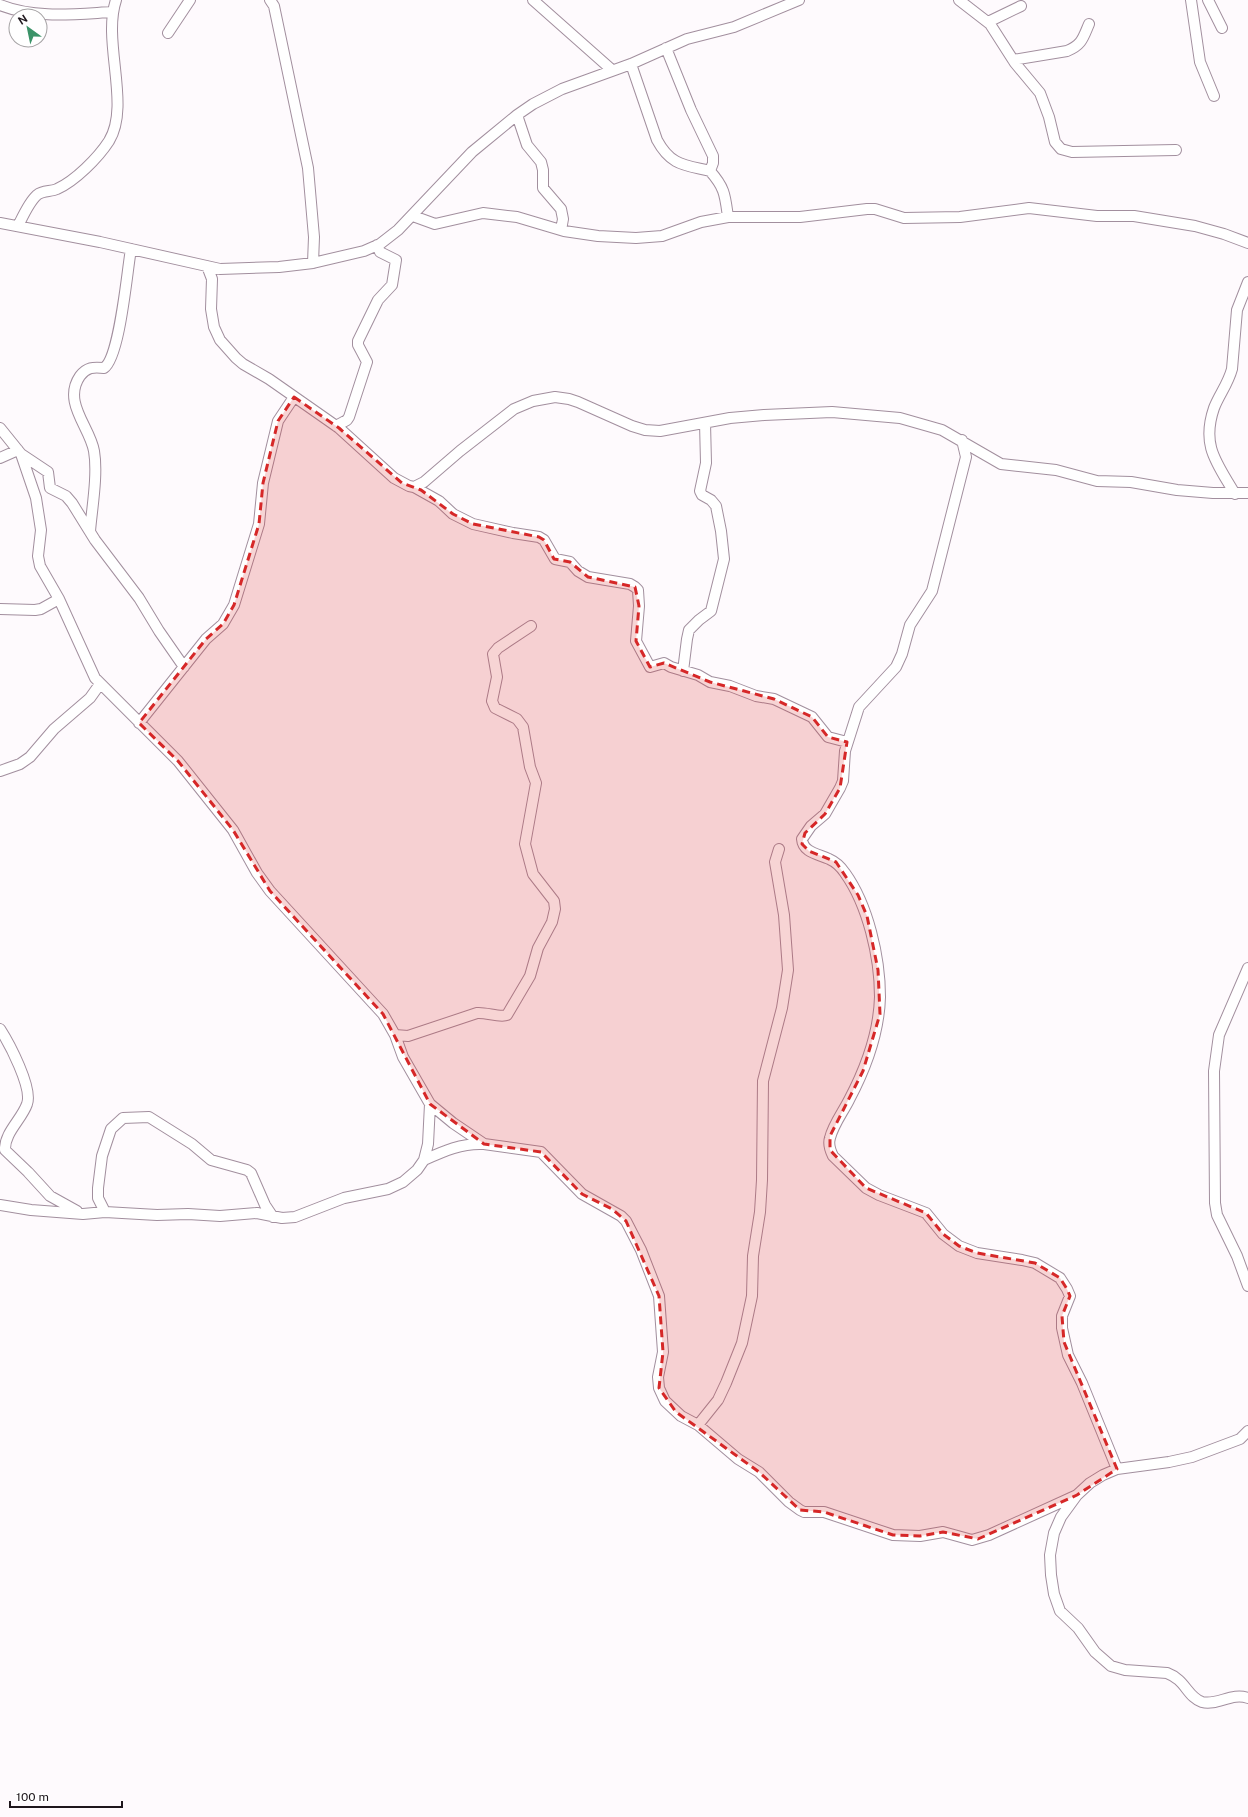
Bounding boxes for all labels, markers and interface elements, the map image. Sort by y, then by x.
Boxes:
north arrow [8,8,48,48]
text: N [16,12,29,27]
scale bar [10,1783,122,1809]
text: 100 m [16,1790,49,1804]

